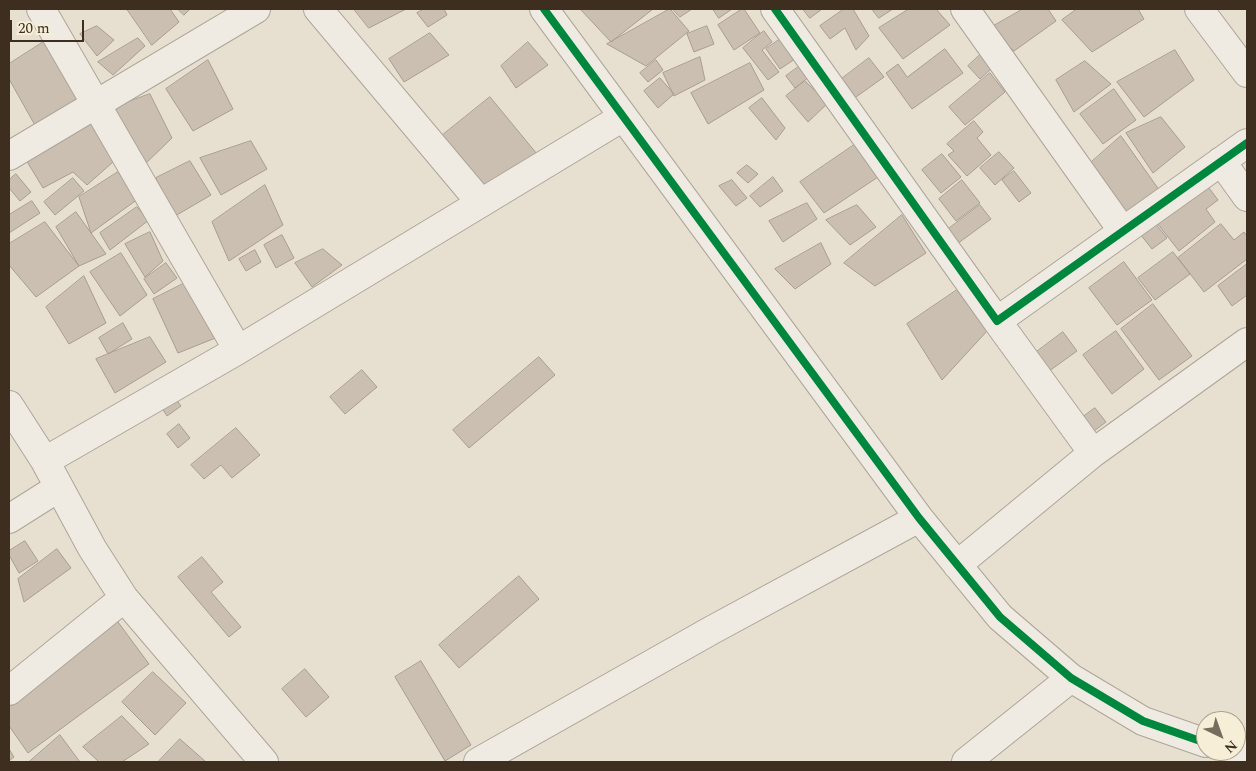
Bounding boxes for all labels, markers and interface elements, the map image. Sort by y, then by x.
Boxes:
scale bar [12,10,86,42]
text: 20 m [18,17,50,40]
north arrow [1196,711,1246,761]
text: N [1219,735,1242,758]

